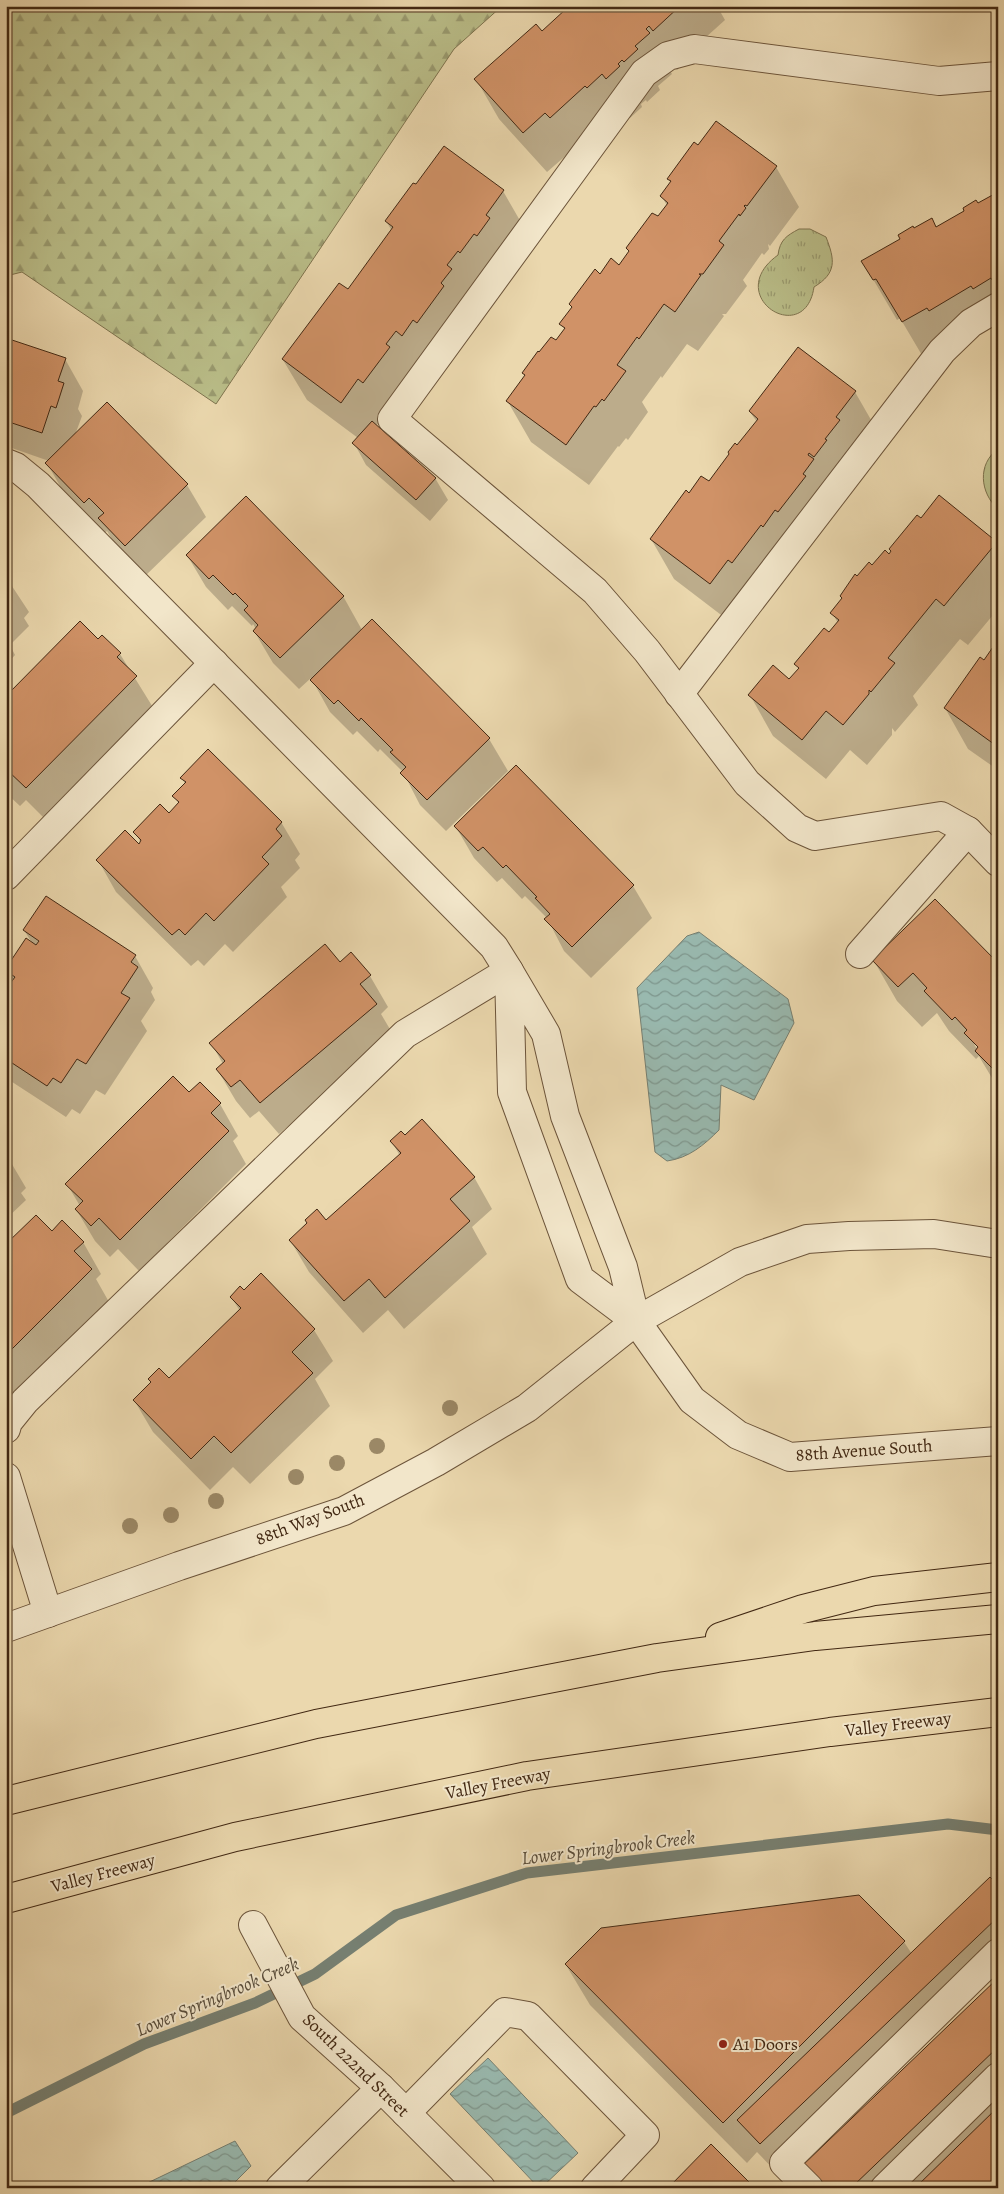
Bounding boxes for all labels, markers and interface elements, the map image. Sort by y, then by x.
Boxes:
street label: 88th Avenue South [795,1433,934,1467]
street label: 88th Way South [252,1487,368,1551]
street label: Valley Freeway [843,1705,953,1743]
street label: Valley Freeway [442,1761,554,1805]
water label: Lower Springbrook Creek [520,1824,696,1872]
street label: Valley Freeway [47,1847,158,1899]
water label: Lower Springbrook Creek [132,1951,303,2043]
street label: South 222nd Street [297,2008,415,2122]
place label: A1 Doors [732,2032,798,2056]
marker: A1 Doors [717,2038,729,2050]

